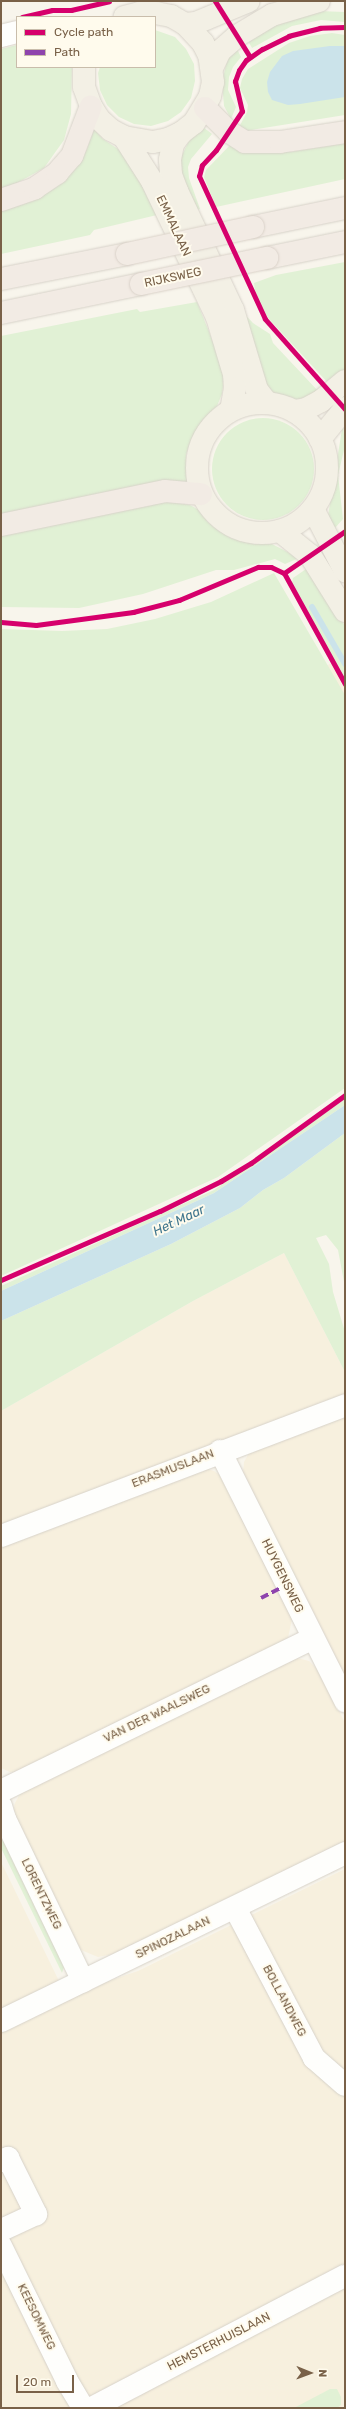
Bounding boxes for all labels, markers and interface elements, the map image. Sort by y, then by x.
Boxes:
legend [16,16,156,68]
text: Cycle path [54,25,113,39]
text: Path [54,45,80,59]
street label: EMMALAAN [153,193,193,259]
street label: RIJKSWEG [143,265,203,291]
water label: Het Maar [151,1202,207,1240]
street label: ERASMUSLAAN [130,1447,216,1491]
street label: HUYGENSWEG [258,1537,306,1615]
street label: VAN DER WAALSWEG [101,1682,213,1746]
street label: LORENTZWEG [18,1856,64,1932]
street label: SPINOZALAAN [133,1914,213,1962]
street label: BOLLANDWEG [259,1963,309,2039]
street label: KEESOMWEG [14,2282,58,2352]
street label: HEMSTERHUISLAAN [165,2310,273,2374]
north arrow [290,2353,330,2393]
scale bar [18,2367,76,2393]
text: N [316,2369,329,2377]
text: 20 m [23,2375,51,2389]

